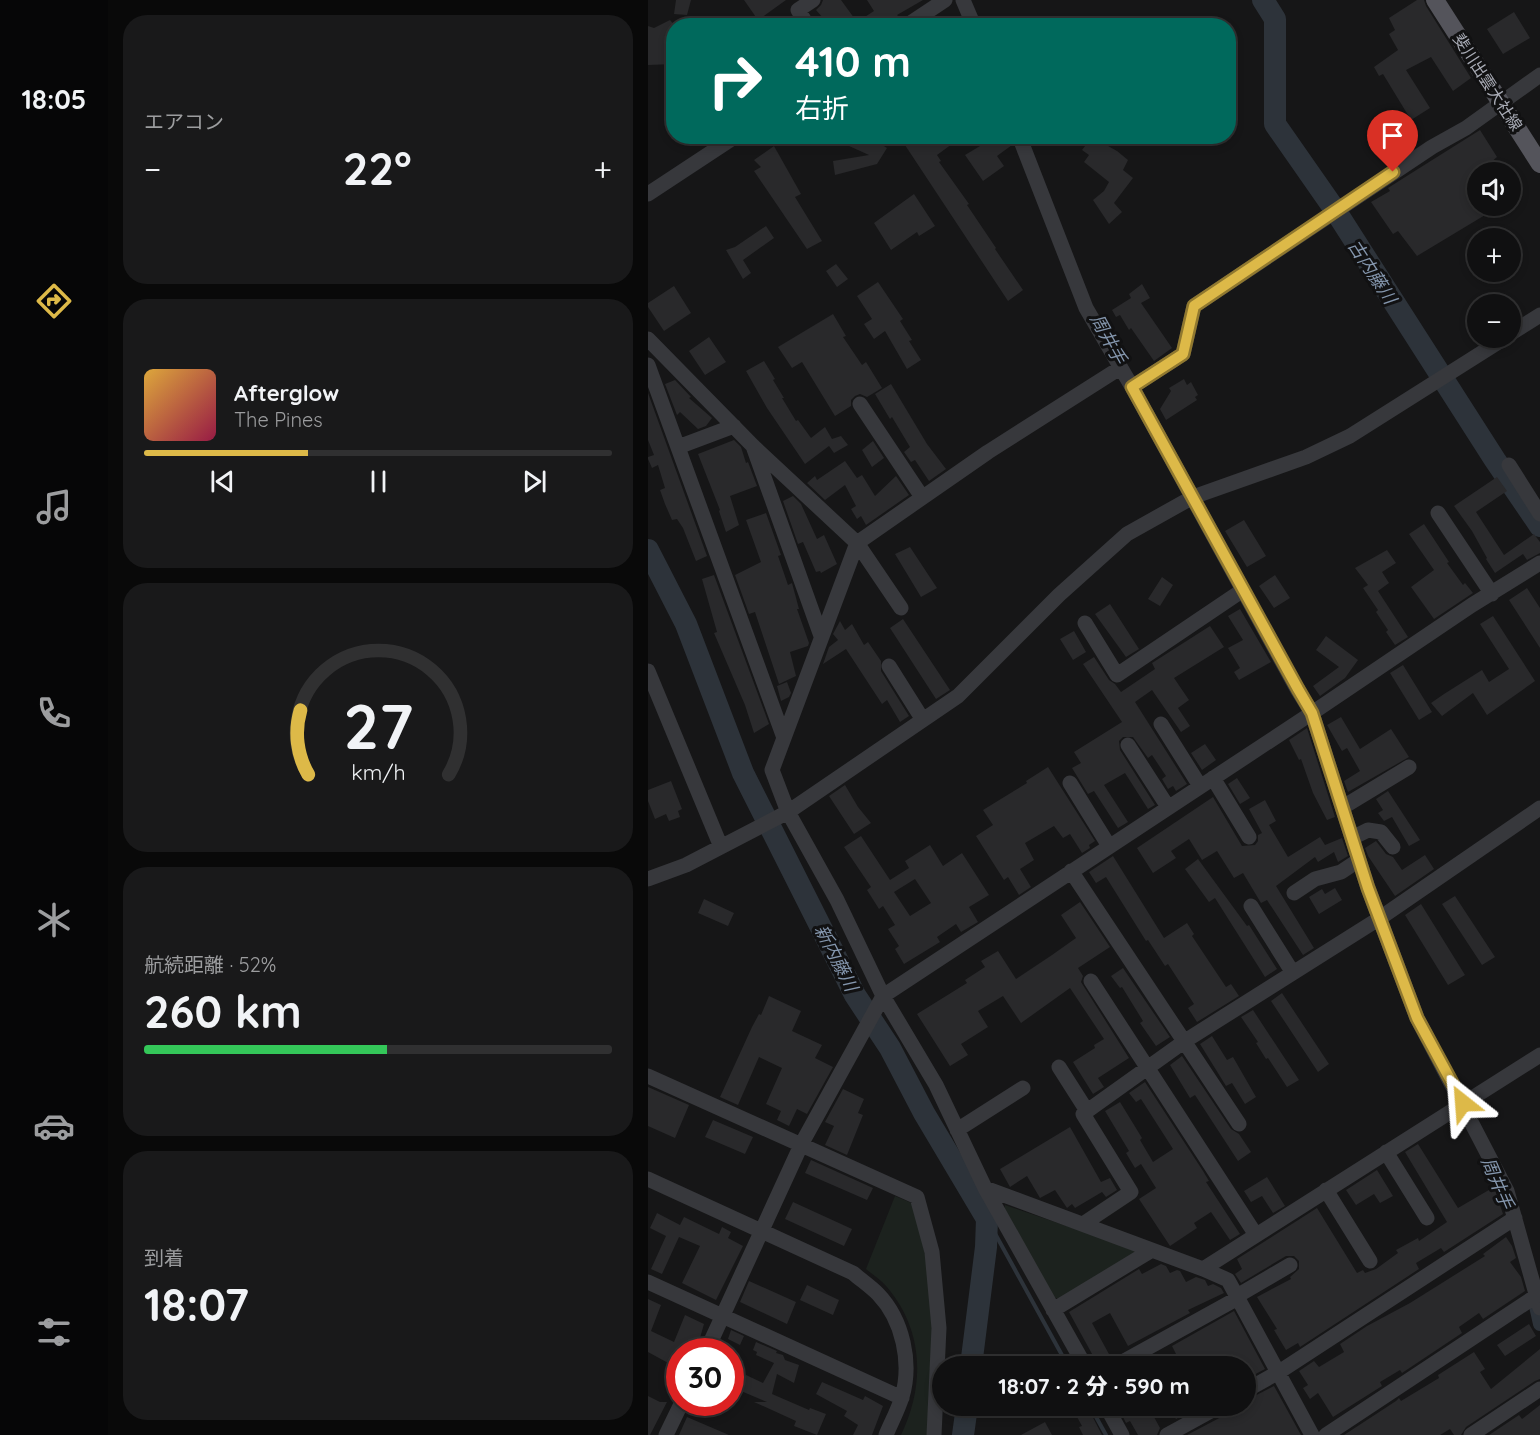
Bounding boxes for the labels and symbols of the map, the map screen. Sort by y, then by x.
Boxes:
street label: 斐川出雲大社線 [1449,30,1527,134]
pin [1367,110,1418,172]
water label: 古内藤川 [1343,235,1403,310]
water label: 周井手 [1085,310,1132,369]
water label: 新内藤川 [810,920,864,997]
position arrow [1431,1071,1495,1135]
water label: 周井手 [1476,1153,1519,1213]
speed limit sign: 30 [666,1338,744,1416]

